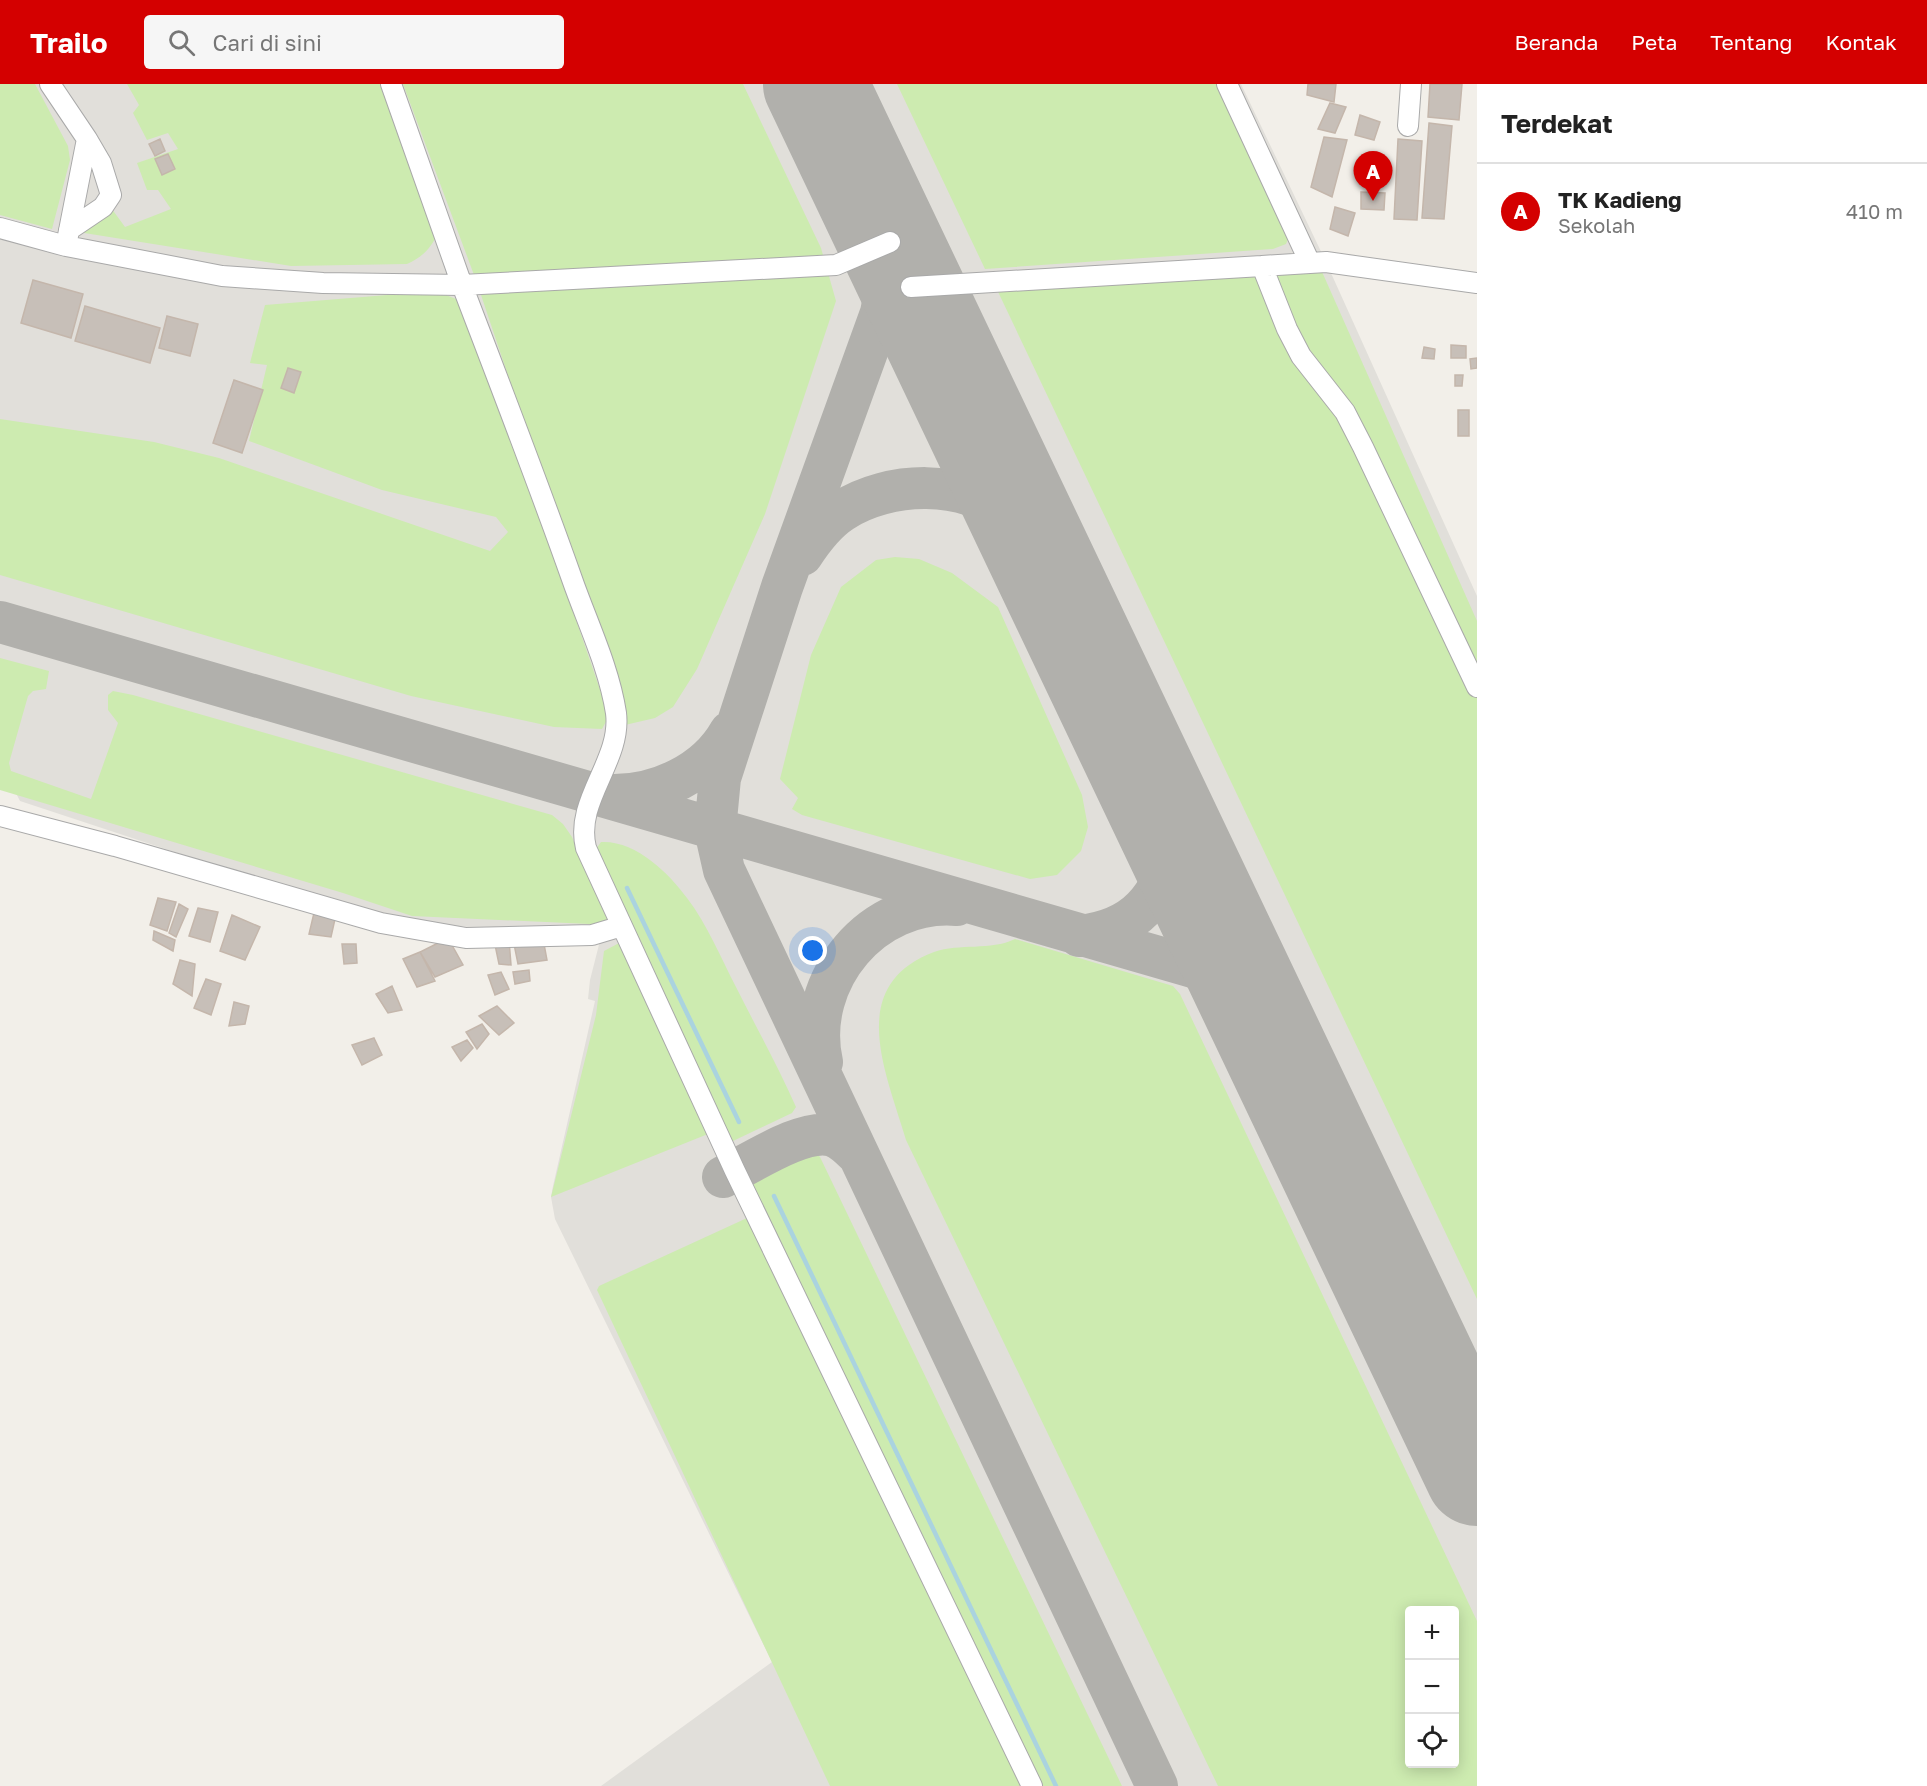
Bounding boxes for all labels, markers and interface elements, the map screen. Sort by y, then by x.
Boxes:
search box [144,15,564,69]
text: Trailo [30,26,108,59]
icon: search [165,26,198,59]
text: Cari di sini [213,29,322,56]
text: Beranda [1515,29,1598,55]
text: Peta [1631,29,1677,55]
text: Tentang [1710,29,1792,55]
text: Kontak [1825,29,1897,55]
text: Terdekat [1501,108,1613,139]
pin: A [1354,152,1392,201]
text: TK Kadieng [1558,186,1682,213]
text: A [1513,199,1528,223]
text: 410 m [1846,199,1903,223]
text: Sekolah [1558,213,1635,237]
your location [798,936,827,965]
map controls [1405,1606,1459,1768]
button: + [1405,1606,1459,1660]
button: − [1405,1660,1459,1714]
button: locate [1405,1714,1459,1768]

